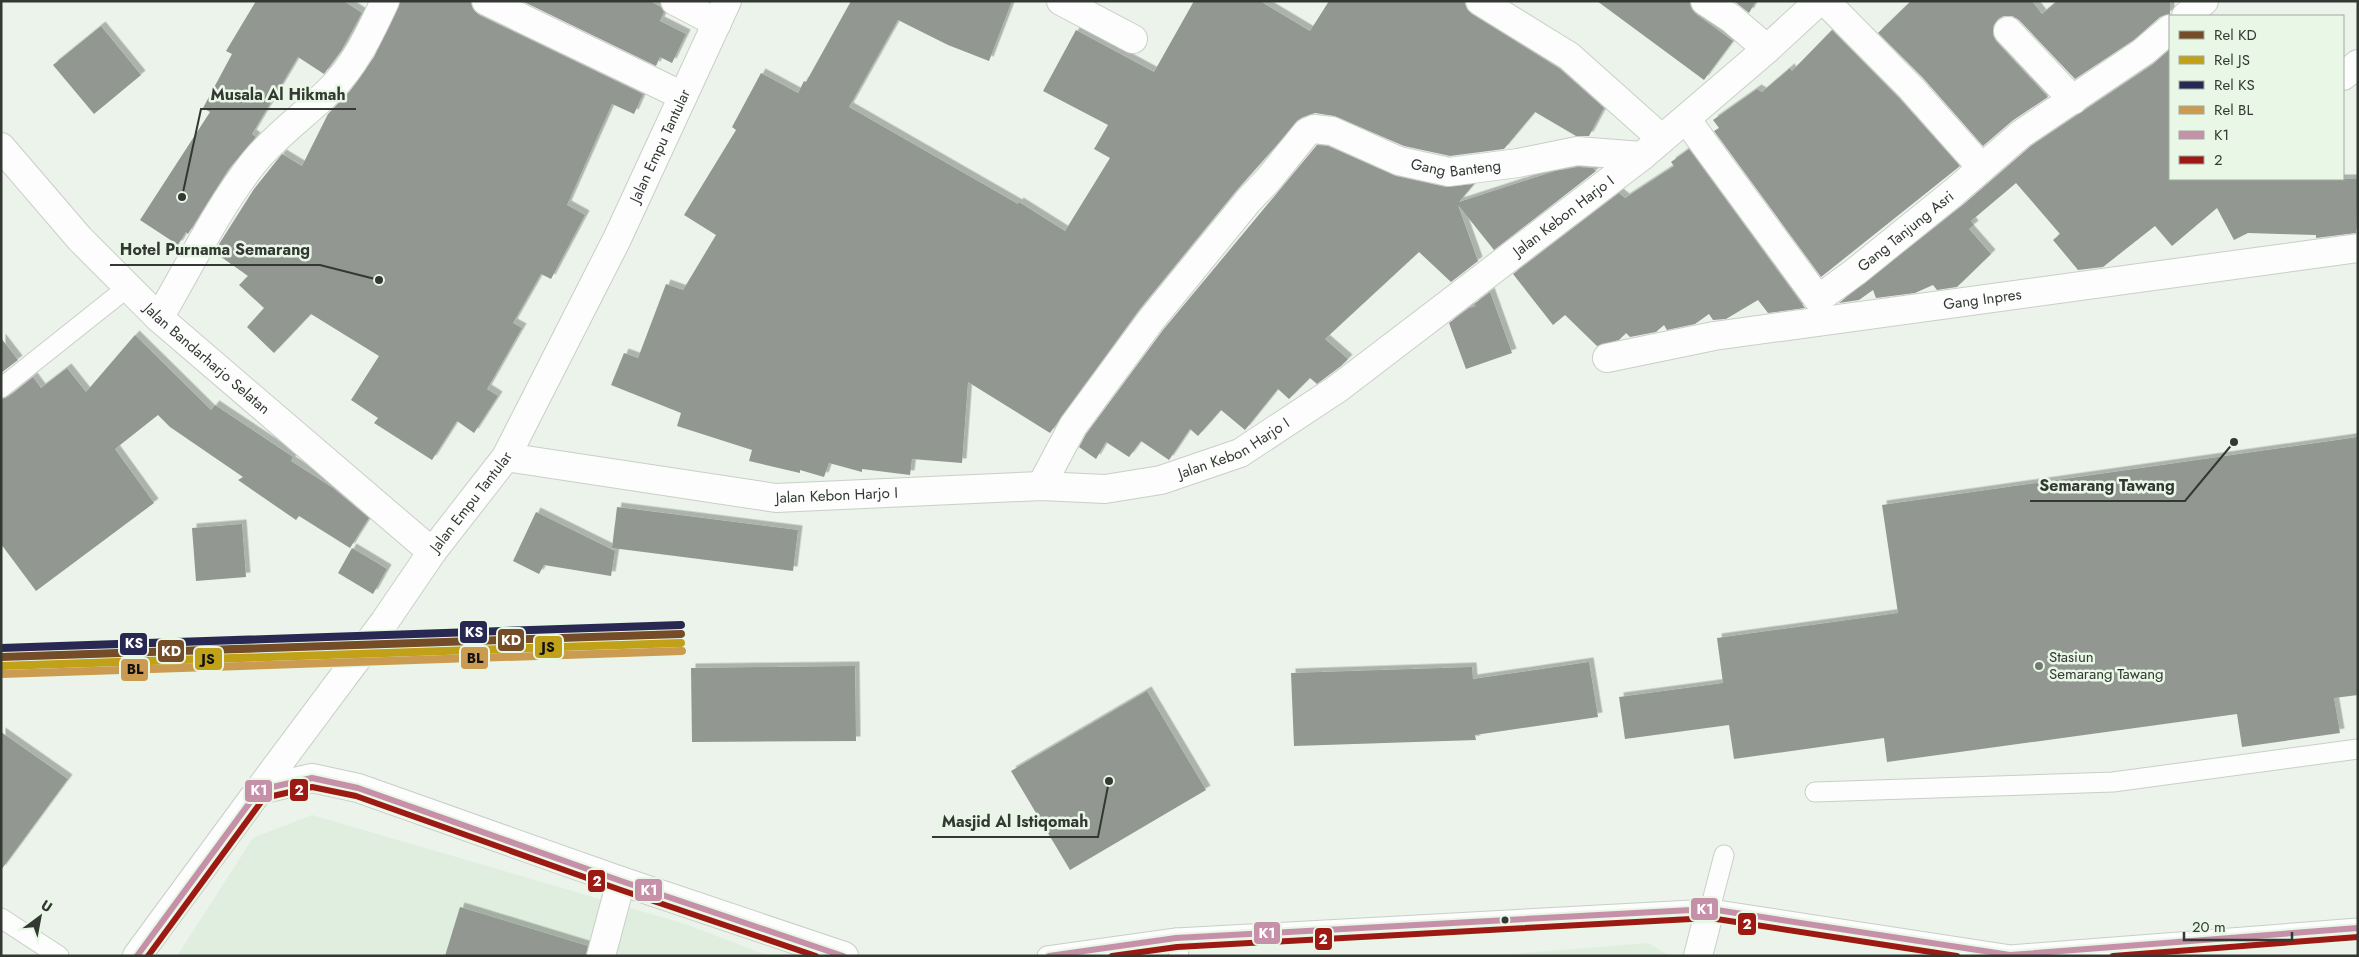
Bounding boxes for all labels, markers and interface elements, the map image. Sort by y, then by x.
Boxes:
legend [2169,15,2344,180]
text: Rel KD [2214,24,2257,46]
text: Rel JS [2214,49,2250,71]
text: Rel KS [2214,74,2255,96]
callout: Musala Al Hikmah [201,78,356,109]
text: Musala Al Hikmah [210,83,346,106]
street label: Jalan Empu Tantular [623,85,696,208]
text: Rel BL [2214,99,2253,121]
text: K1 [2214,124,2229,146]
text: 2 [2214,149,2223,171]
street label: Gang Banteng [1409,153,1502,183]
street label: Jalan Kebon Harjo I [1507,170,1619,263]
street label: Gang Tanjung Asri [1853,186,1958,277]
callout: Hotel Purnama Semarang [110,234,320,265]
text: Hotel Purnama Semarang [120,238,310,261]
street label: Gang Inpres [1942,283,2023,316]
street label: Jalan Bandarharjo Selatan [138,297,275,420]
street label: Jalan Kebon Harjo I [1173,412,1294,485]
street label: Jalan Empu Tantular [424,447,518,558]
callout: Semarang Tawang [2030,470,2185,501]
text: Semarang Tawang [2039,474,2175,497]
street label: Jalan Kebon Harjo I [773,481,898,509]
line badge: KS [459,620,488,644]
text: KS [465,622,484,642]
line badge: KD [497,628,525,652]
text: KD [501,630,521,650]
line badge: KS [119,632,148,656]
text: KS [125,633,144,653]
line badge: JS [534,635,563,659]
text: JS [538,637,555,657]
line badge: KD [157,639,185,663]
text: KD [161,641,181,661]
line badge: BL [460,646,489,670]
place label: Stasiun Semarang Tawang [2049,646,2164,685]
line badge: JS [194,647,223,671]
text: BL [467,648,484,668]
text: JS [198,649,215,669]
line badge: BL [120,658,149,682]
text: BL [127,659,144,679]
marker: Stasiun Semarang Tawang [2033,660,2045,672]
line badge: 2 [289,778,309,802]
line badge: K1 [244,779,273,803]
text: K1 [251,780,267,800]
text: 2 [294,780,304,800]
callout: Masjid Al Istiqomah [932,806,1098,837]
text: Masjid Al Istiqomah [942,810,1088,833]
line badge: 2 [587,869,606,893]
text: 2 [592,871,602,891]
line badge: K1 [634,878,663,902]
text: K1 [641,880,657,900]
north arrow [15,892,65,942]
text: U [37,895,56,917]
line badge: K1 [1690,897,1719,921]
text: K1 [1697,899,1713,919]
scale bar [2184,910,2292,942]
line badge: 2 [1737,912,1757,936]
text: 2 [1742,914,1752,934]
unlabelled marker [1500,915,1510,925]
text: 20 m [2192,916,2226,938]
line badge: K1 [1253,921,1281,945]
text: K1 [1259,923,1275,943]
line badge: 2 [1314,927,1333,951]
text: 2 [1318,929,1328,949]

